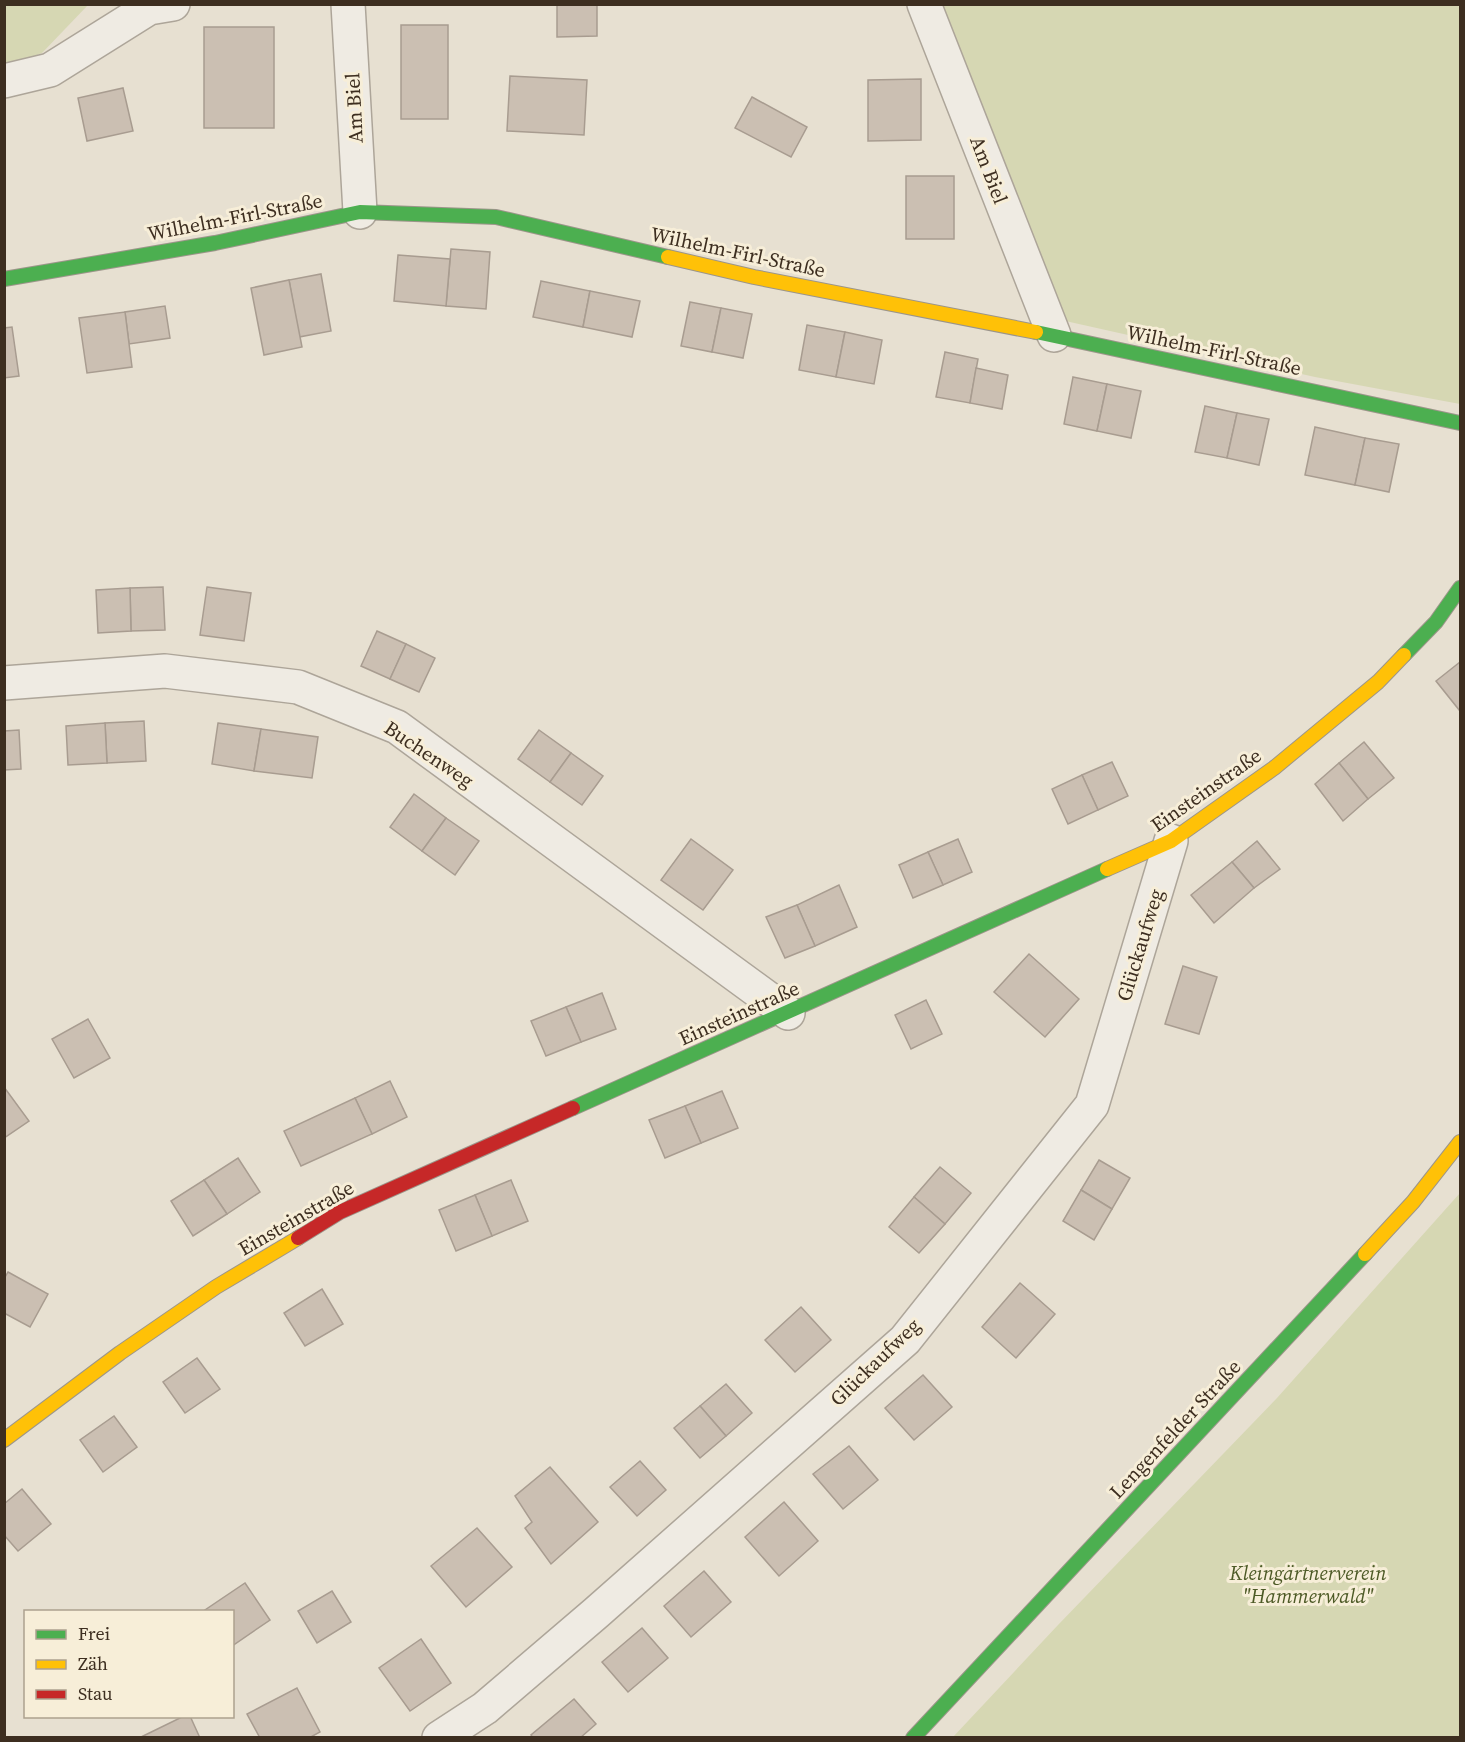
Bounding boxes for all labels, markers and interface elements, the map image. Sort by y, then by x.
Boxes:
street label: Am Biel [338,72,370,144]
street label: Am Biel [963,132,1015,208]
street label: Wilhelm-Firl-Straße [145,186,325,248]
street label: Wilhelm-Firl-Straße [648,220,828,284]
street label: Wilhelm-Firl-Straße [1124,318,1304,382]
street label: Buchenweg [379,714,479,794]
street label: Einsteinstraße [1145,741,1267,839]
street label: Glückaufweg [1110,885,1170,1005]
street label: Einsteinstraße [674,974,804,1052]
street label: Einsteinstraße [233,1174,359,1262]
street label: Glückaufweg [824,1312,926,1412]
street label: Lengenfelder Straße [1103,1353,1247,1505]
park label: Kleingärtnerverein "Hammerwald" [1229,1559,1387,1610]
legend [24,1610,234,1718]
text: Frei [78,1621,110,1646]
text: Zäh [78,1651,108,1676]
text: Stau [78,1681,113,1706]

